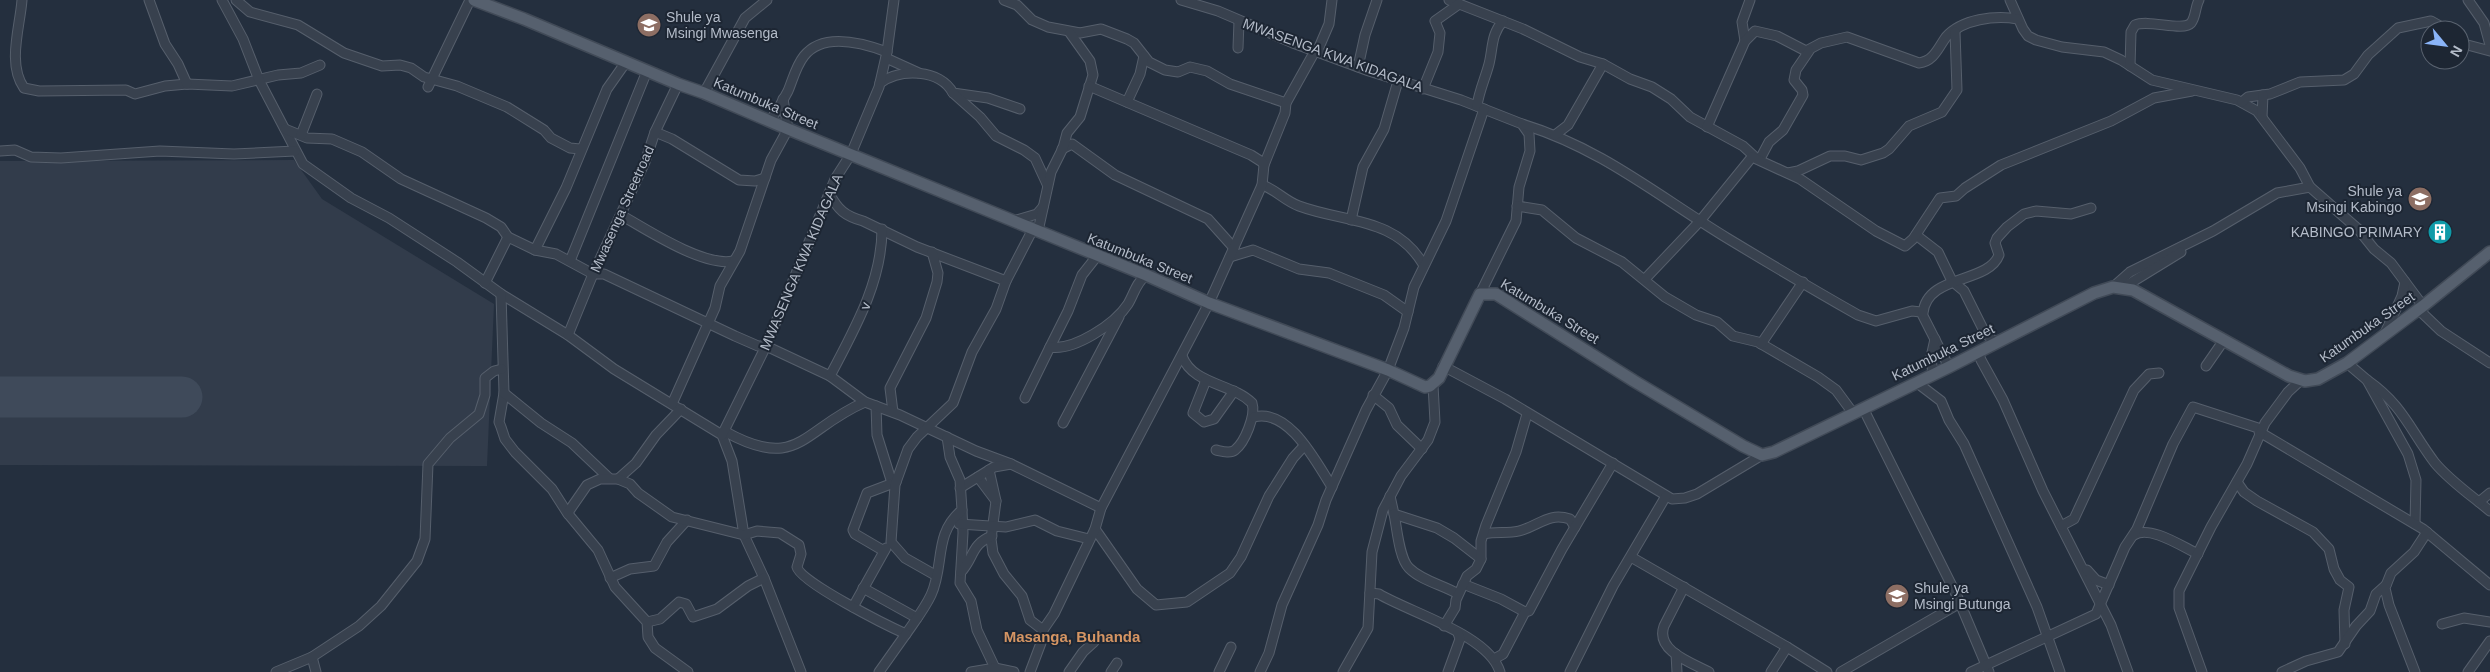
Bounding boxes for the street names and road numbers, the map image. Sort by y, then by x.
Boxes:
street label: MWASENGA KWA KIDAGALA [1241,15,1426,95]
street label: Katumbuka Street [711,74,821,132]
street label: Mwasenga Streetroad [587,143,657,275]
street label: MWASENGA KWA KIDAGALA [756,171,846,353]
street label: Katumbuka Street [1085,230,1195,286]
street label: Katumbuka Street [1498,275,1602,347]
street label: Katumbuka Street [2317,288,2418,366]
street label: v [856,300,874,312]
street label: Katumbuka Street [1889,320,1997,384]

